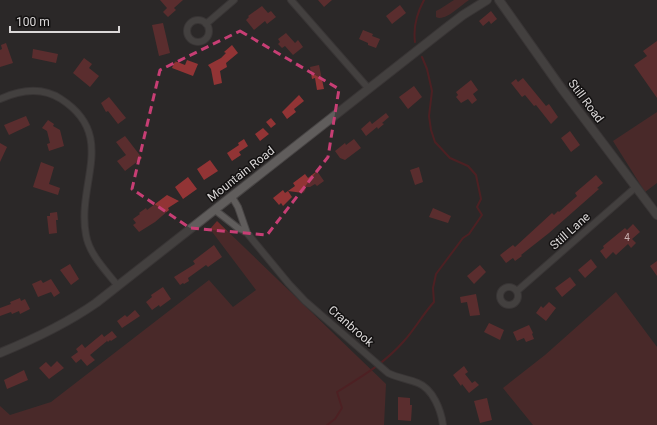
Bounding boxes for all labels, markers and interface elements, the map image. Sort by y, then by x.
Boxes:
scale bar [10,8,119,34]
text: 100 m [16,15,50,29]
street label: Still Road [565,77,607,125]
street label: Mountain Road [205,144,277,204]
street label: Still Lane [547,209,593,253]
house number: 4 [624,232,630,243]
street label: Cranbrook [326,303,377,350]

